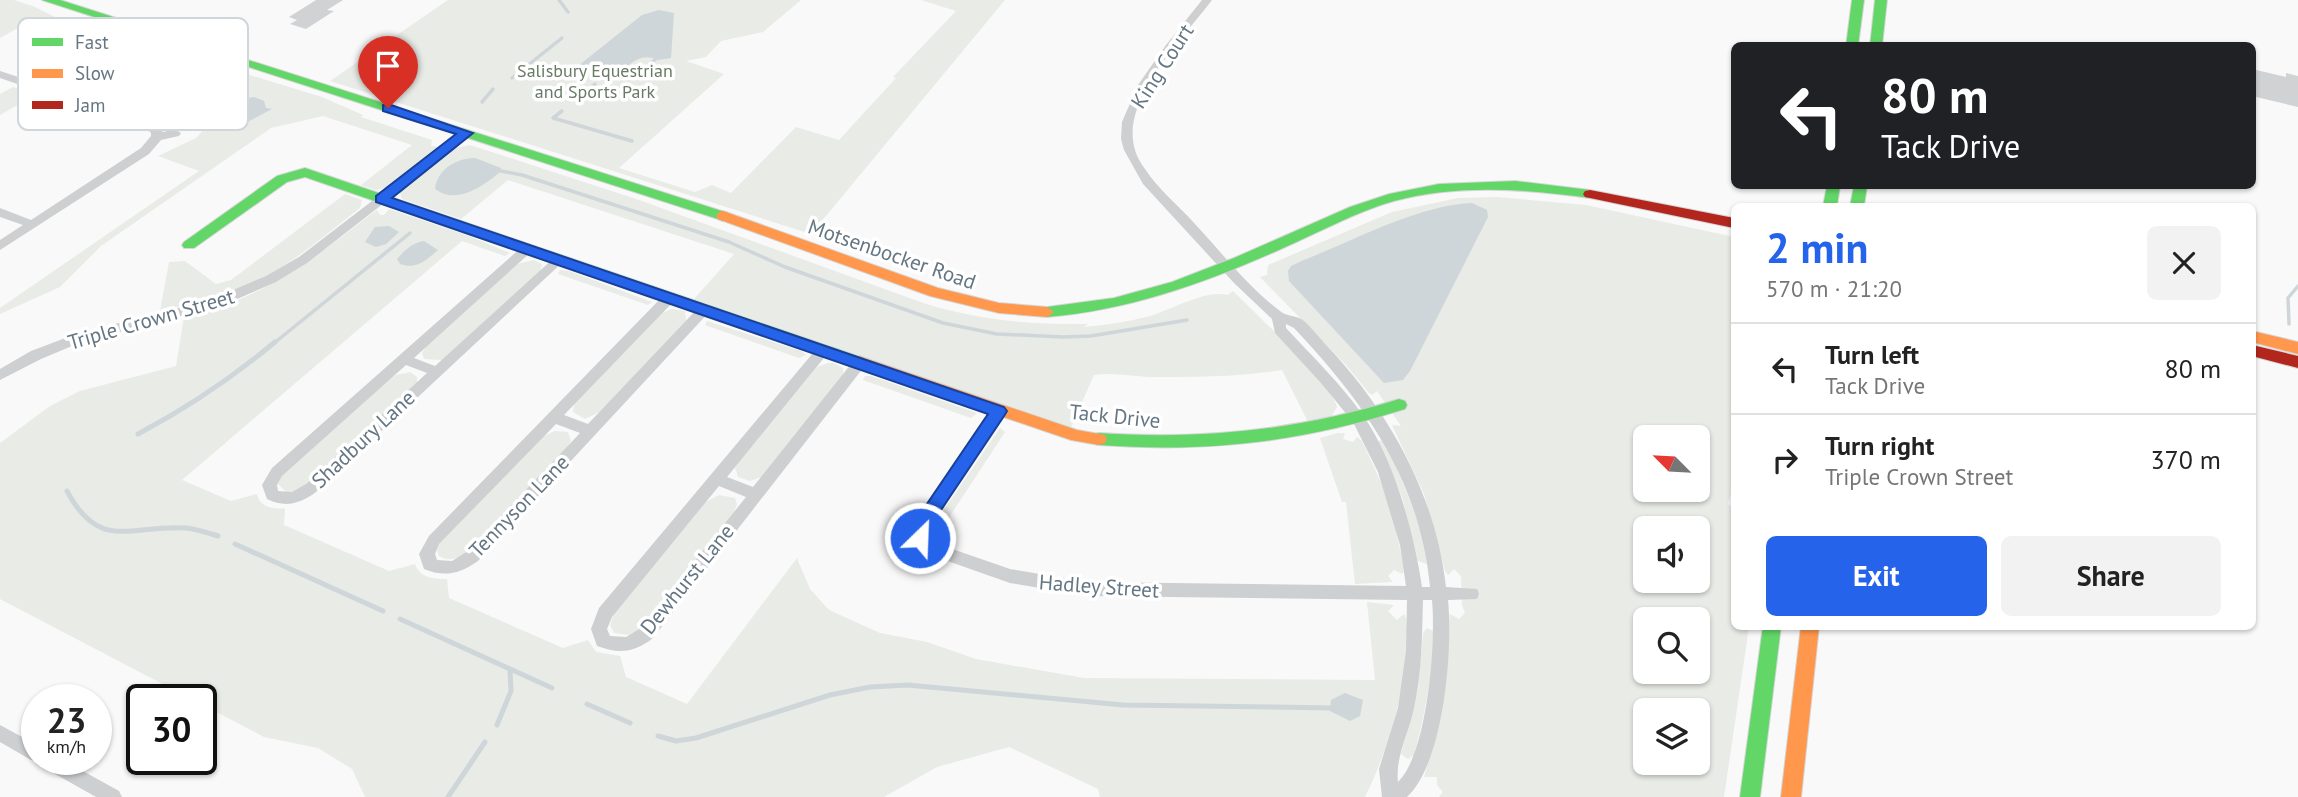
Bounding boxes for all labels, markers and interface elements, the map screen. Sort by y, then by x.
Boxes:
legend [18,18,248,130]
street label: King Court [1125,19,1199,113]
text: Fast [75,30,109,54]
pin [358,36,418,108]
icon: arrive [369,47,407,85]
park label: Salisbury Equestrian and Sports Park [517,59,673,103]
text: Slow [75,61,115,85]
text: 80 m [1881,63,1988,127]
icon: left [1766,70,1857,161]
text: Jam [74,93,105,117]
text: Tack Drive [1881,125,2020,167]
street label: Motsenbocker Road [805,213,979,295]
text: 2 min [1766,220,1868,275]
button: close [2147,226,2221,300]
text: 570 m · 21:20 [1766,274,1902,303]
street label: Triple Crown Street [65,282,237,356]
text: Turn left [1825,338,1919,371]
icon: left [1766,350,1804,388]
text: 80 m [2165,352,2221,385]
text: Tack Drive [1825,371,1925,400]
street label: Shadbury Lane [306,384,420,494]
street label: Tack Drive [1068,398,1162,434]
north arrow [1633,425,1710,502]
map controls [1633,425,1710,775]
text: Turn right [1825,429,1934,462]
icon: right [1766,441,1804,479]
text: 370 m [2150,443,2221,476]
street label: Tennyson Lane [463,449,575,563]
text: Triple Crown Street [1825,462,2013,491]
position arrow [883,501,957,575]
button: sound [1633,516,1710,593]
street label: Dewhurst Lane [634,518,740,640]
button: Exit [1766,536,1987,616]
button: Share [2001,536,2221,616]
street label: Hadley Street [1038,568,1160,604]
button: search [1633,607,1710,684]
speed limit sign: 30 [126,684,217,775]
text: 23 [47,697,86,743]
button: layers [1633,698,1710,775]
text: km/h [47,735,86,758]

